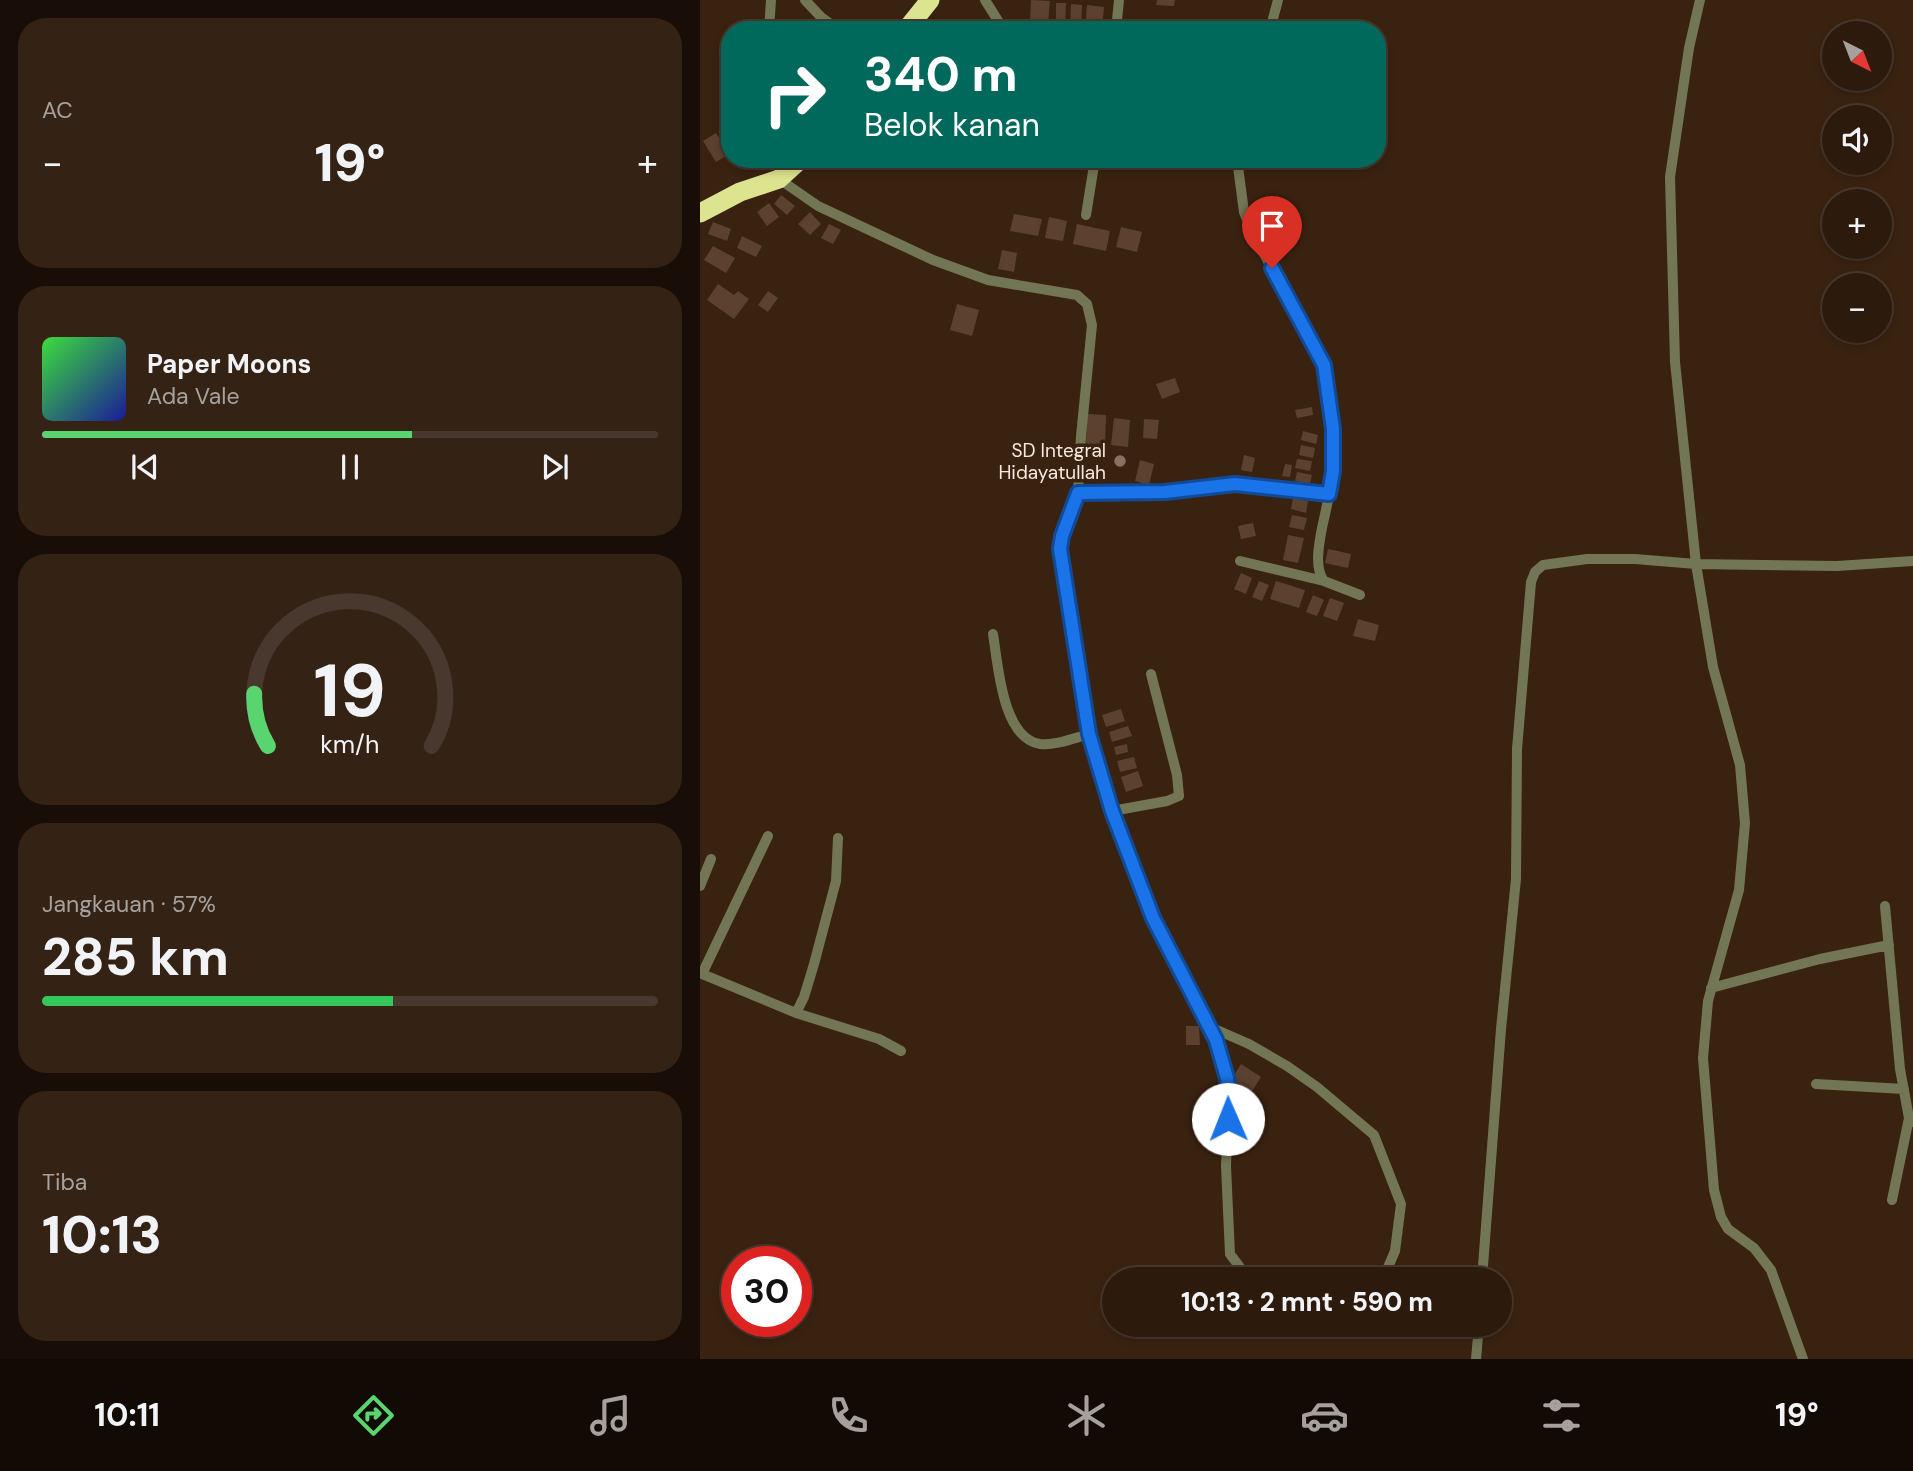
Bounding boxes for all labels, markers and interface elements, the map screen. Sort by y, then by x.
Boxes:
north arrow [1822,21,1892,91]
map controls [1822,21,1892,343]
text: 340 m [864,42,1018,106]
icon: right [749,49,840,140]
text: AC [42,95,73,125]
text: Belok kanan [864,104,1040,146]
button: sound [1822,105,1892,175]
text: 19° [314,129,386,197]
text: − [42,138,63,188]
text: + [637,138,658,188]
button: + [1822,189,1892,259]
pin [1242,196,1302,268]
icon: arrive [1253,207,1291,245]
button: − [1822,273,1892,343]
text: Paper Moons [147,347,311,381]
text: Ada Vale [147,381,240,411]
place label: SD Integral Hidayatullah [998,438,1106,485]
icon: previous [126,448,164,486]
icon: pause [331,448,369,486]
icon: next [536,448,574,486]
marker: SD Integral Hidayatullah [1112,453,1128,469]
text: 19 [314,644,386,739]
text: km/h [320,727,380,760]
text: Jangkauan · 57% [42,889,216,919]
text: 285 km [42,923,229,991]
position arrow [1191,1082,1265,1156]
text: Tiba [42,1167,87,1197]
text: 10:13 [42,1201,162,1269]
speed limit sign: 30 [721,1246,812,1337]
text: 10:13 · 2 mnt · 590 m [1181,1285,1433,1319]
icon: directions [349,1391,398,1440]
icon: music [586,1391,635,1440]
icon: phone [824,1391,873,1440]
icon: climate [1062,1391,1111,1440]
icon: car [1300,1391,1349,1440]
icon: filters [1537,1391,1586,1440]
text: 10:11 [94,1394,160,1436]
text: 19° [1775,1394,1819,1436]

